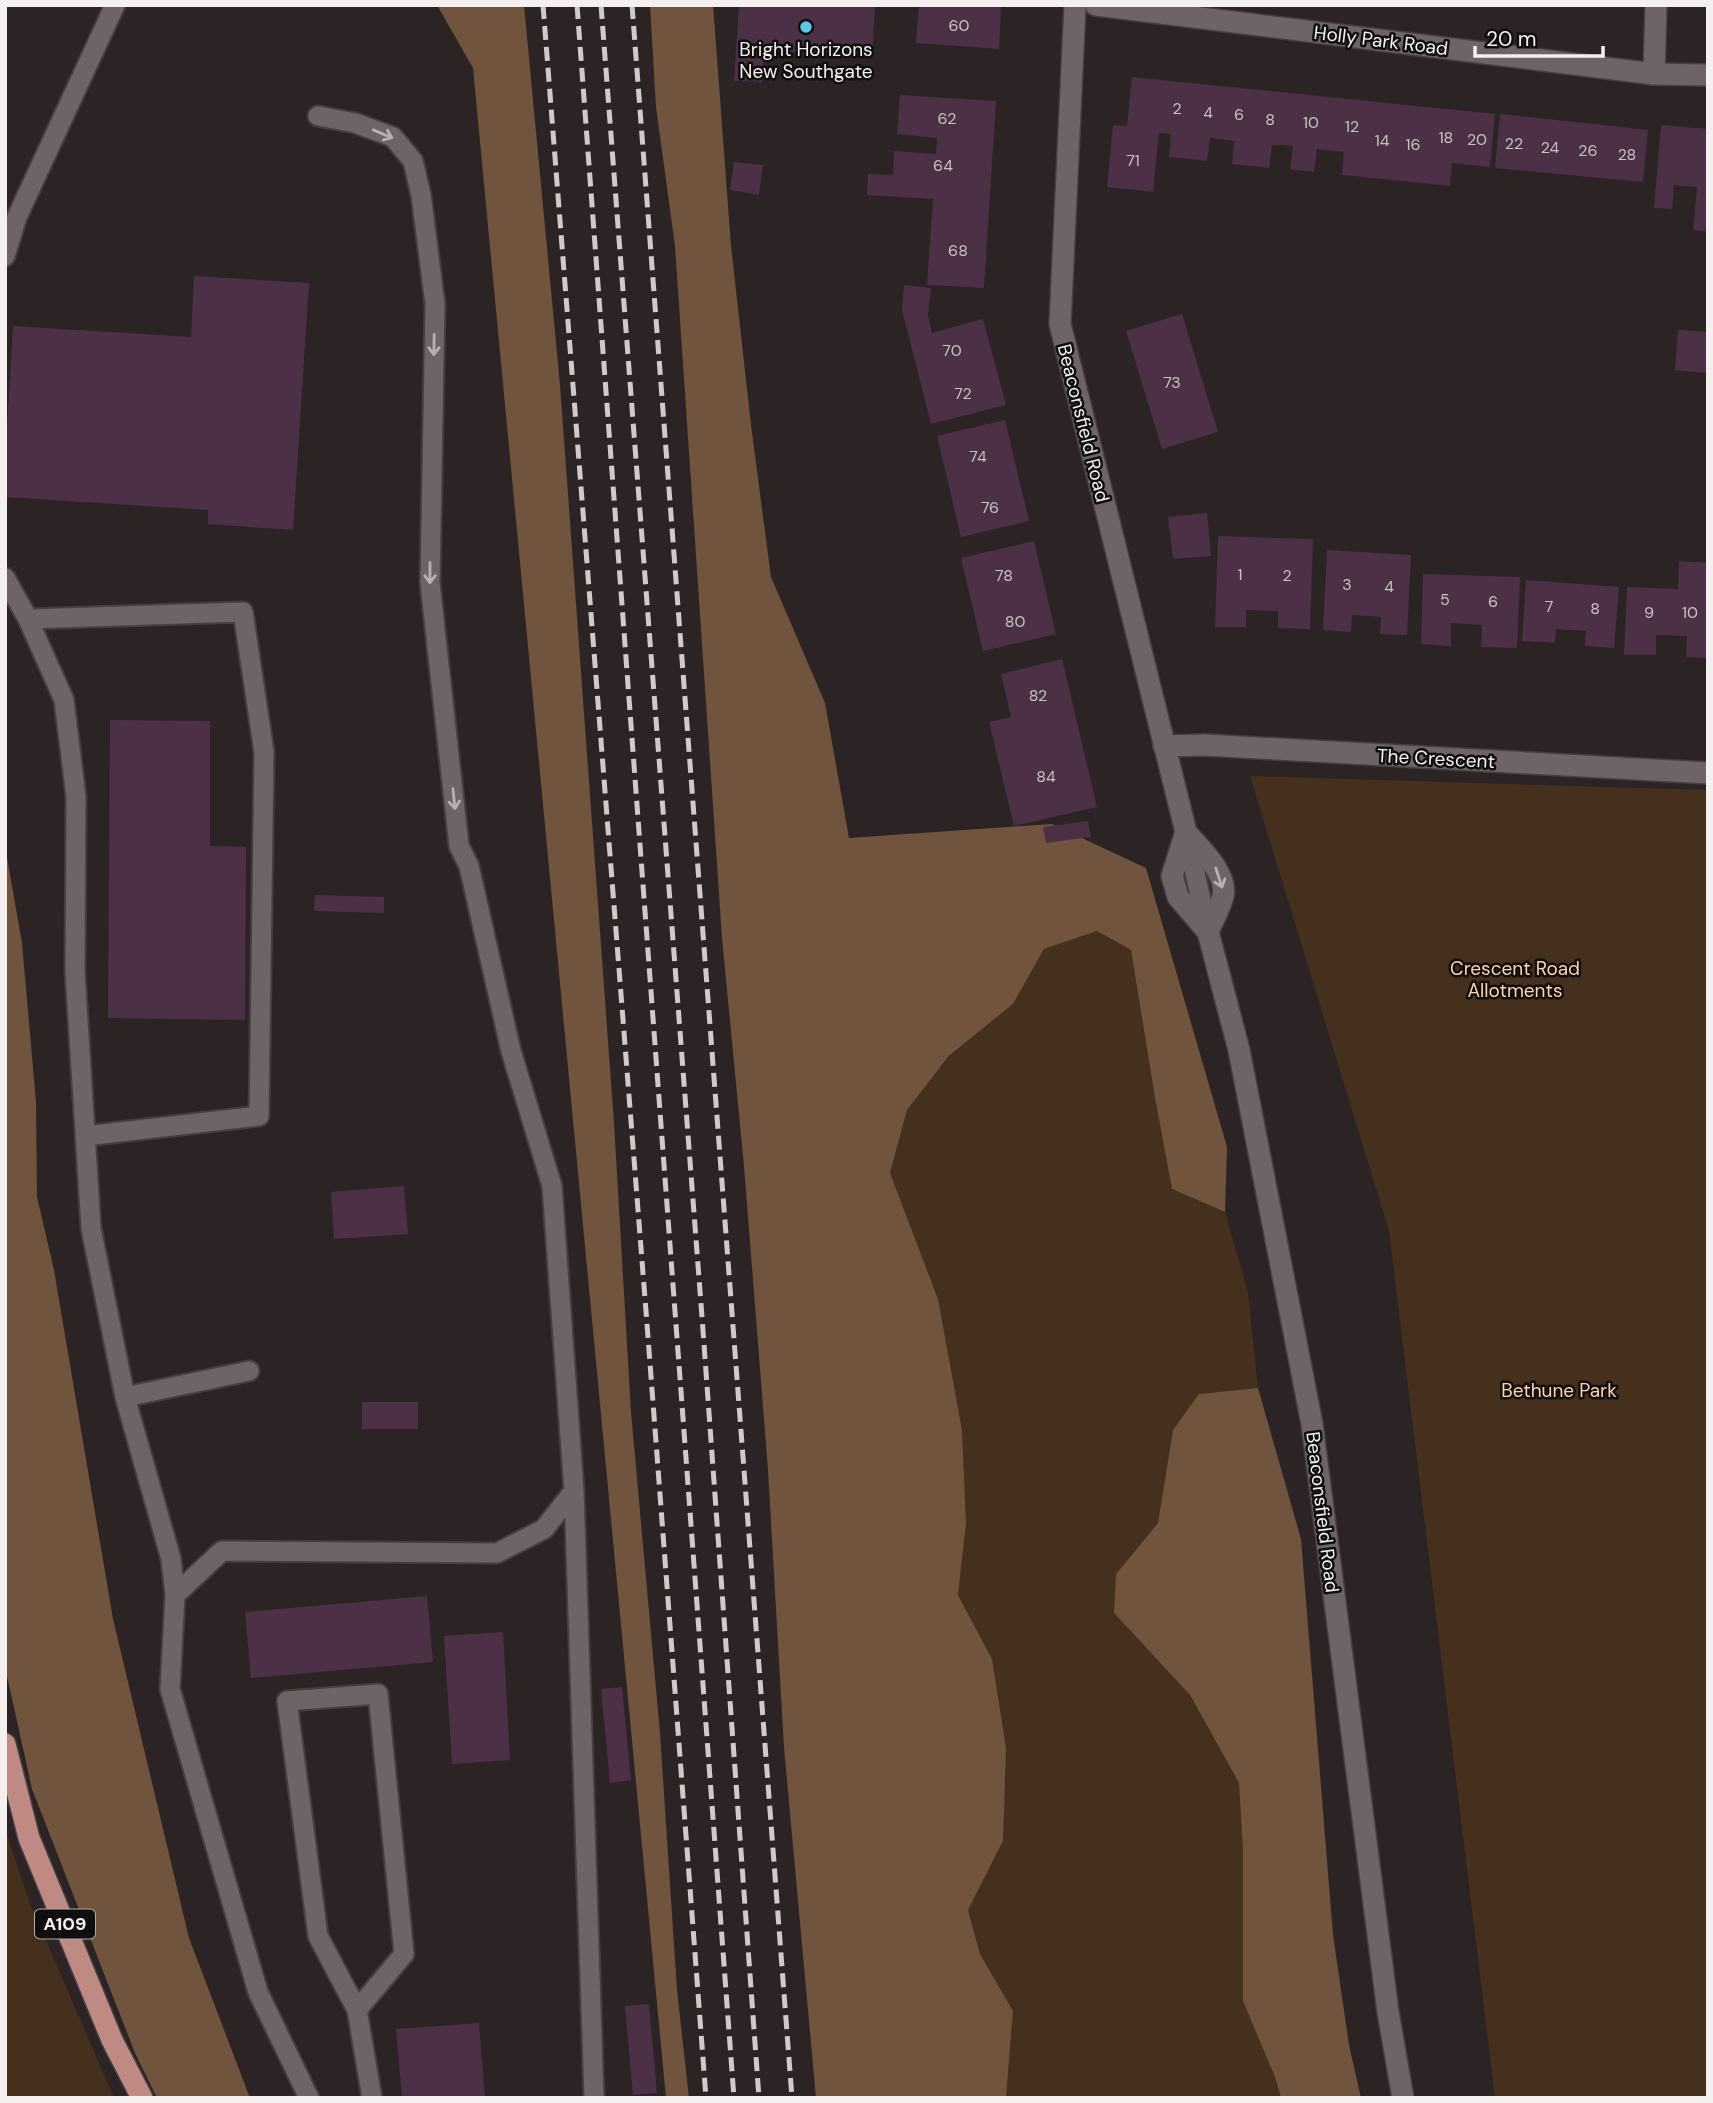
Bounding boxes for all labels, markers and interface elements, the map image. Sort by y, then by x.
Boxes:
scale bar [1475,14,1603,58]
house number: 60 [949,15,970,36]
marker: Bright Horizons New Southgate [798,19,814,35]
street label: Holly Park Road [1312,20,1450,61]
text: 20 m [1486,25,1537,53]
place label: Bright Horizons New Southgate [739,37,873,84]
house number: 2 [1172,98,1182,119]
house number: 4 [1203,102,1213,123]
house number: 6 [1234,104,1244,125]
house number: 62 [938,108,956,129]
house number: 8 [1265,109,1275,130]
house number: 10 [1303,112,1319,133]
house number: 12 [1345,116,1359,137]
house number: 18 [1439,127,1453,148]
one-way arrow [372,128,393,141]
house number: 20 [1467,129,1487,150]
house number: 14 [1375,130,1390,151]
house number: 22 [1505,133,1523,154]
house number: 16 [1405,134,1421,155]
house number: 24 [1541,137,1560,158]
house number: 26 [1578,140,1598,161]
house number: 28 [1618,144,1636,165]
house number: 71 [1126,150,1140,171]
house number: 64 [933,155,953,176]
house number: 68 [948,240,968,261]
one-way arrow [427,333,441,356]
house number: 70 [942,340,962,361]
street label: Beaconsfield Road [1052,341,1115,505]
house number: 73 [1163,372,1181,393]
house number: 72 [954,383,972,404]
house number: 74 [969,446,987,467]
house number: 76 [981,497,999,518]
one-way arrow [423,561,437,584]
house number: 1 [1238,564,1243,585]
house number: 78 [995,565,1013,586]
house number: 2 [1282,565,1292,586]
house number: 3 [1342,574,1352,595]
house number: 4 [1384,576,1394,597]
house number: 5 [1440,589,1450,610]
house number: 6 [1488,591,1498,612]
house number: 7 [1545,596,1553,617]
house number: 8 [1590,598,1600,619]
house number: 9 [1644,602,1654,623]
house number: 10 [1682,602,1698,623]
house number: 80 [1005,611,1025,632]
house number: 82 [1029,685,1047,706]
street label: The Crescent [1376,743,1496,774]
house number: 84 [1036,766,1056,787]
one-way arrow [447,787,460,810]
one-way arrow [1214,866,1226,888]
park label: Crescent Road Allotments [1450,956,1580,1003]
park label: Bethune Park [1501,1378,1617,1403]
street label: Beaconsfield Road [1300,1430,1345,1594]
road number: A109 [35,1910,95,1938]

